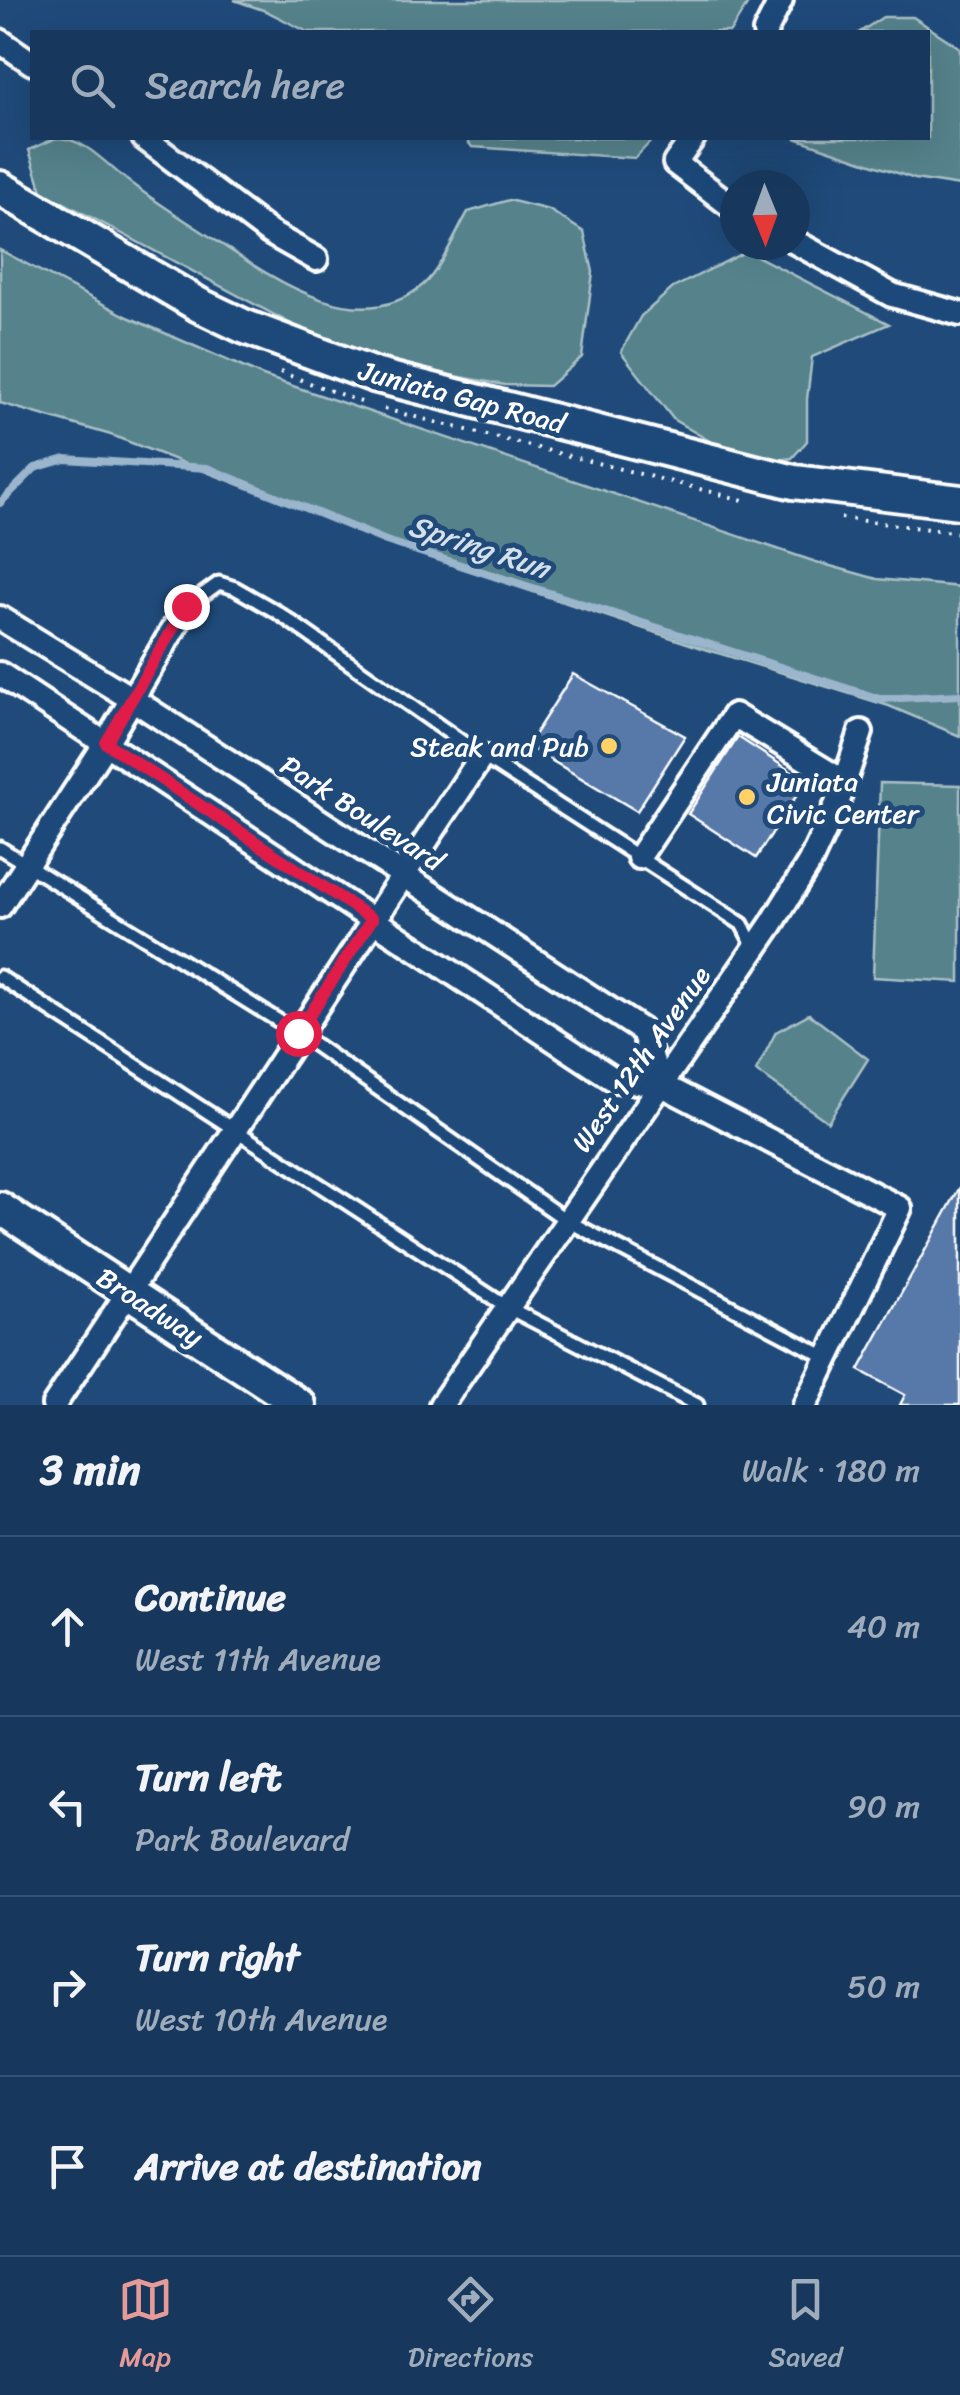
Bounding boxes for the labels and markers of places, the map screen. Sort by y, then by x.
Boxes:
place label: Steak and Pub [410,722,589,771]
marker: Steak and Pub [598,735,620,757]
place label: Juniata Civic Center [766,757,920,838]
marker: Juniata Civic Center [736,786,758,808]

